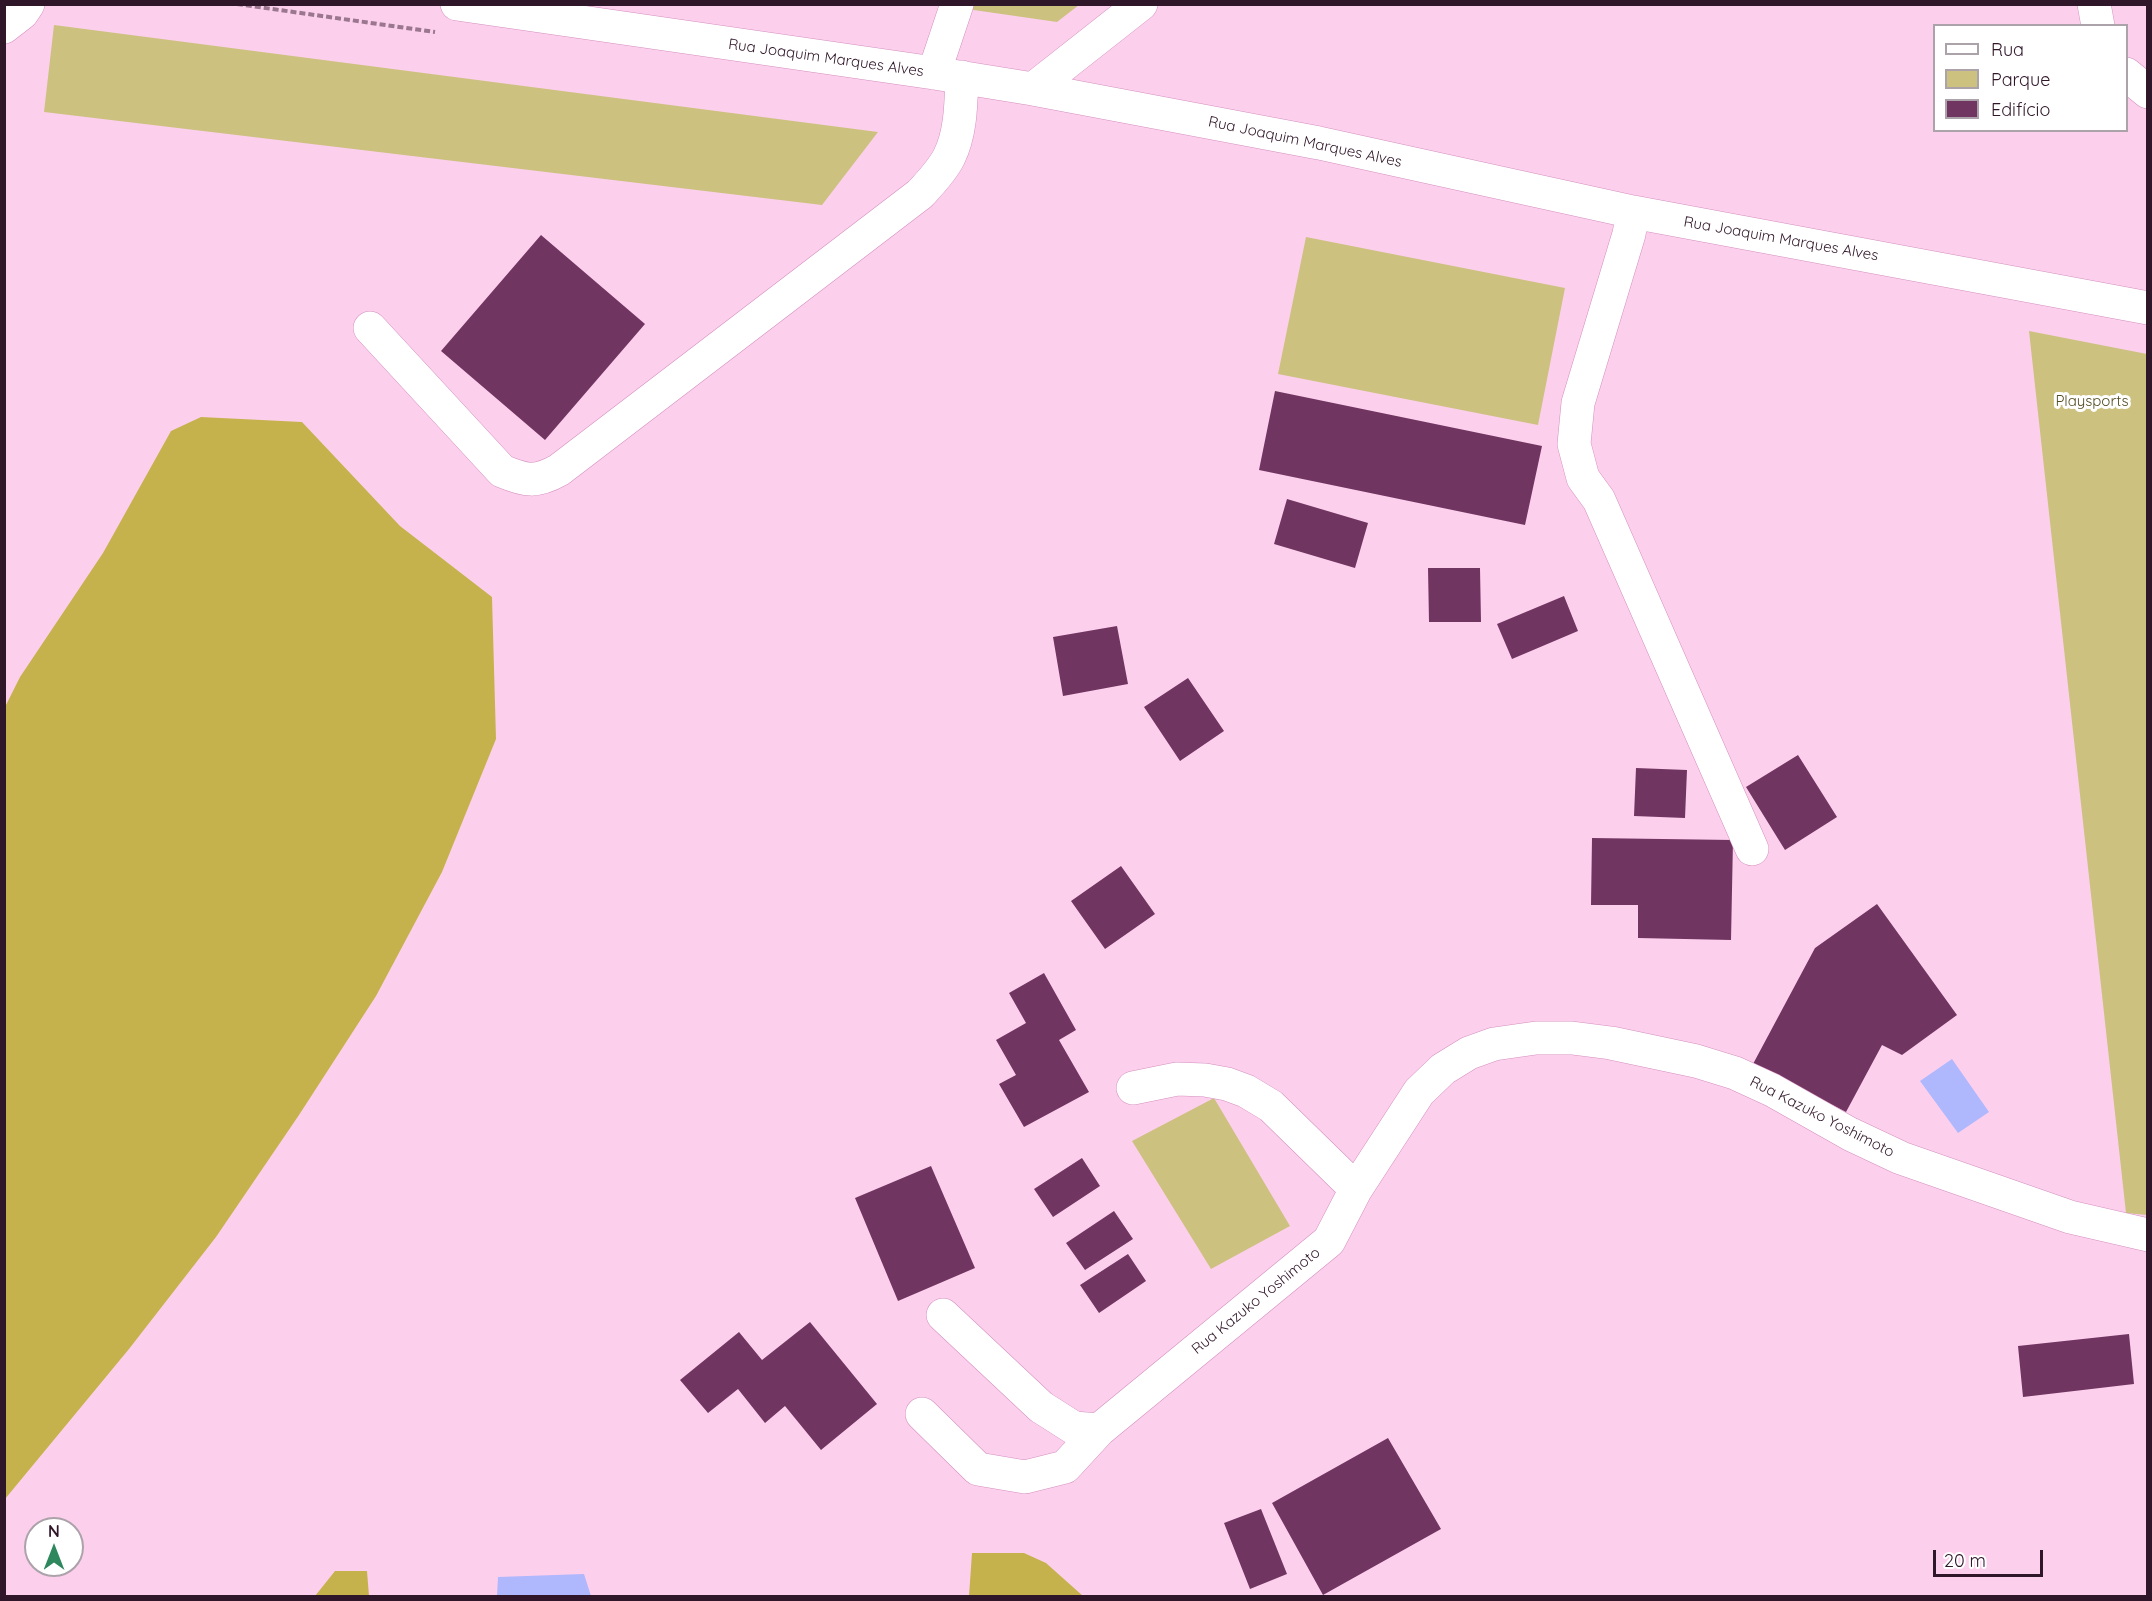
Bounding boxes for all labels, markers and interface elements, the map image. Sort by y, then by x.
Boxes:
legend [1933,24,2128,132]
street label: Rua Joaquim Marques Alves [727,35,925,81]
text: Rua [1991,38,2024,61]
text: Parque [1991,68,2050,91]
text: Edifício [1991,98,2050,121]
street label: Rua Joaquim Marques Alves [1207,113,1403,171]
street label: Rua Joaquim Marques Alves [1682,213,1880,265]
park label: Playsports [2055,392,2129,410]
street label: Rua Kazuko Yoshimoto [1747,1073,1897,1161]
street label: Rua Kazuko Yoshimoto [1188,1244,1324,1358]
north arrow [24,1517,84,1577]
text: N [48,1521,60,1541]
scale bar [1936,1538,2046,1576]
text: 20 m [1944,1549,1986,1572]

